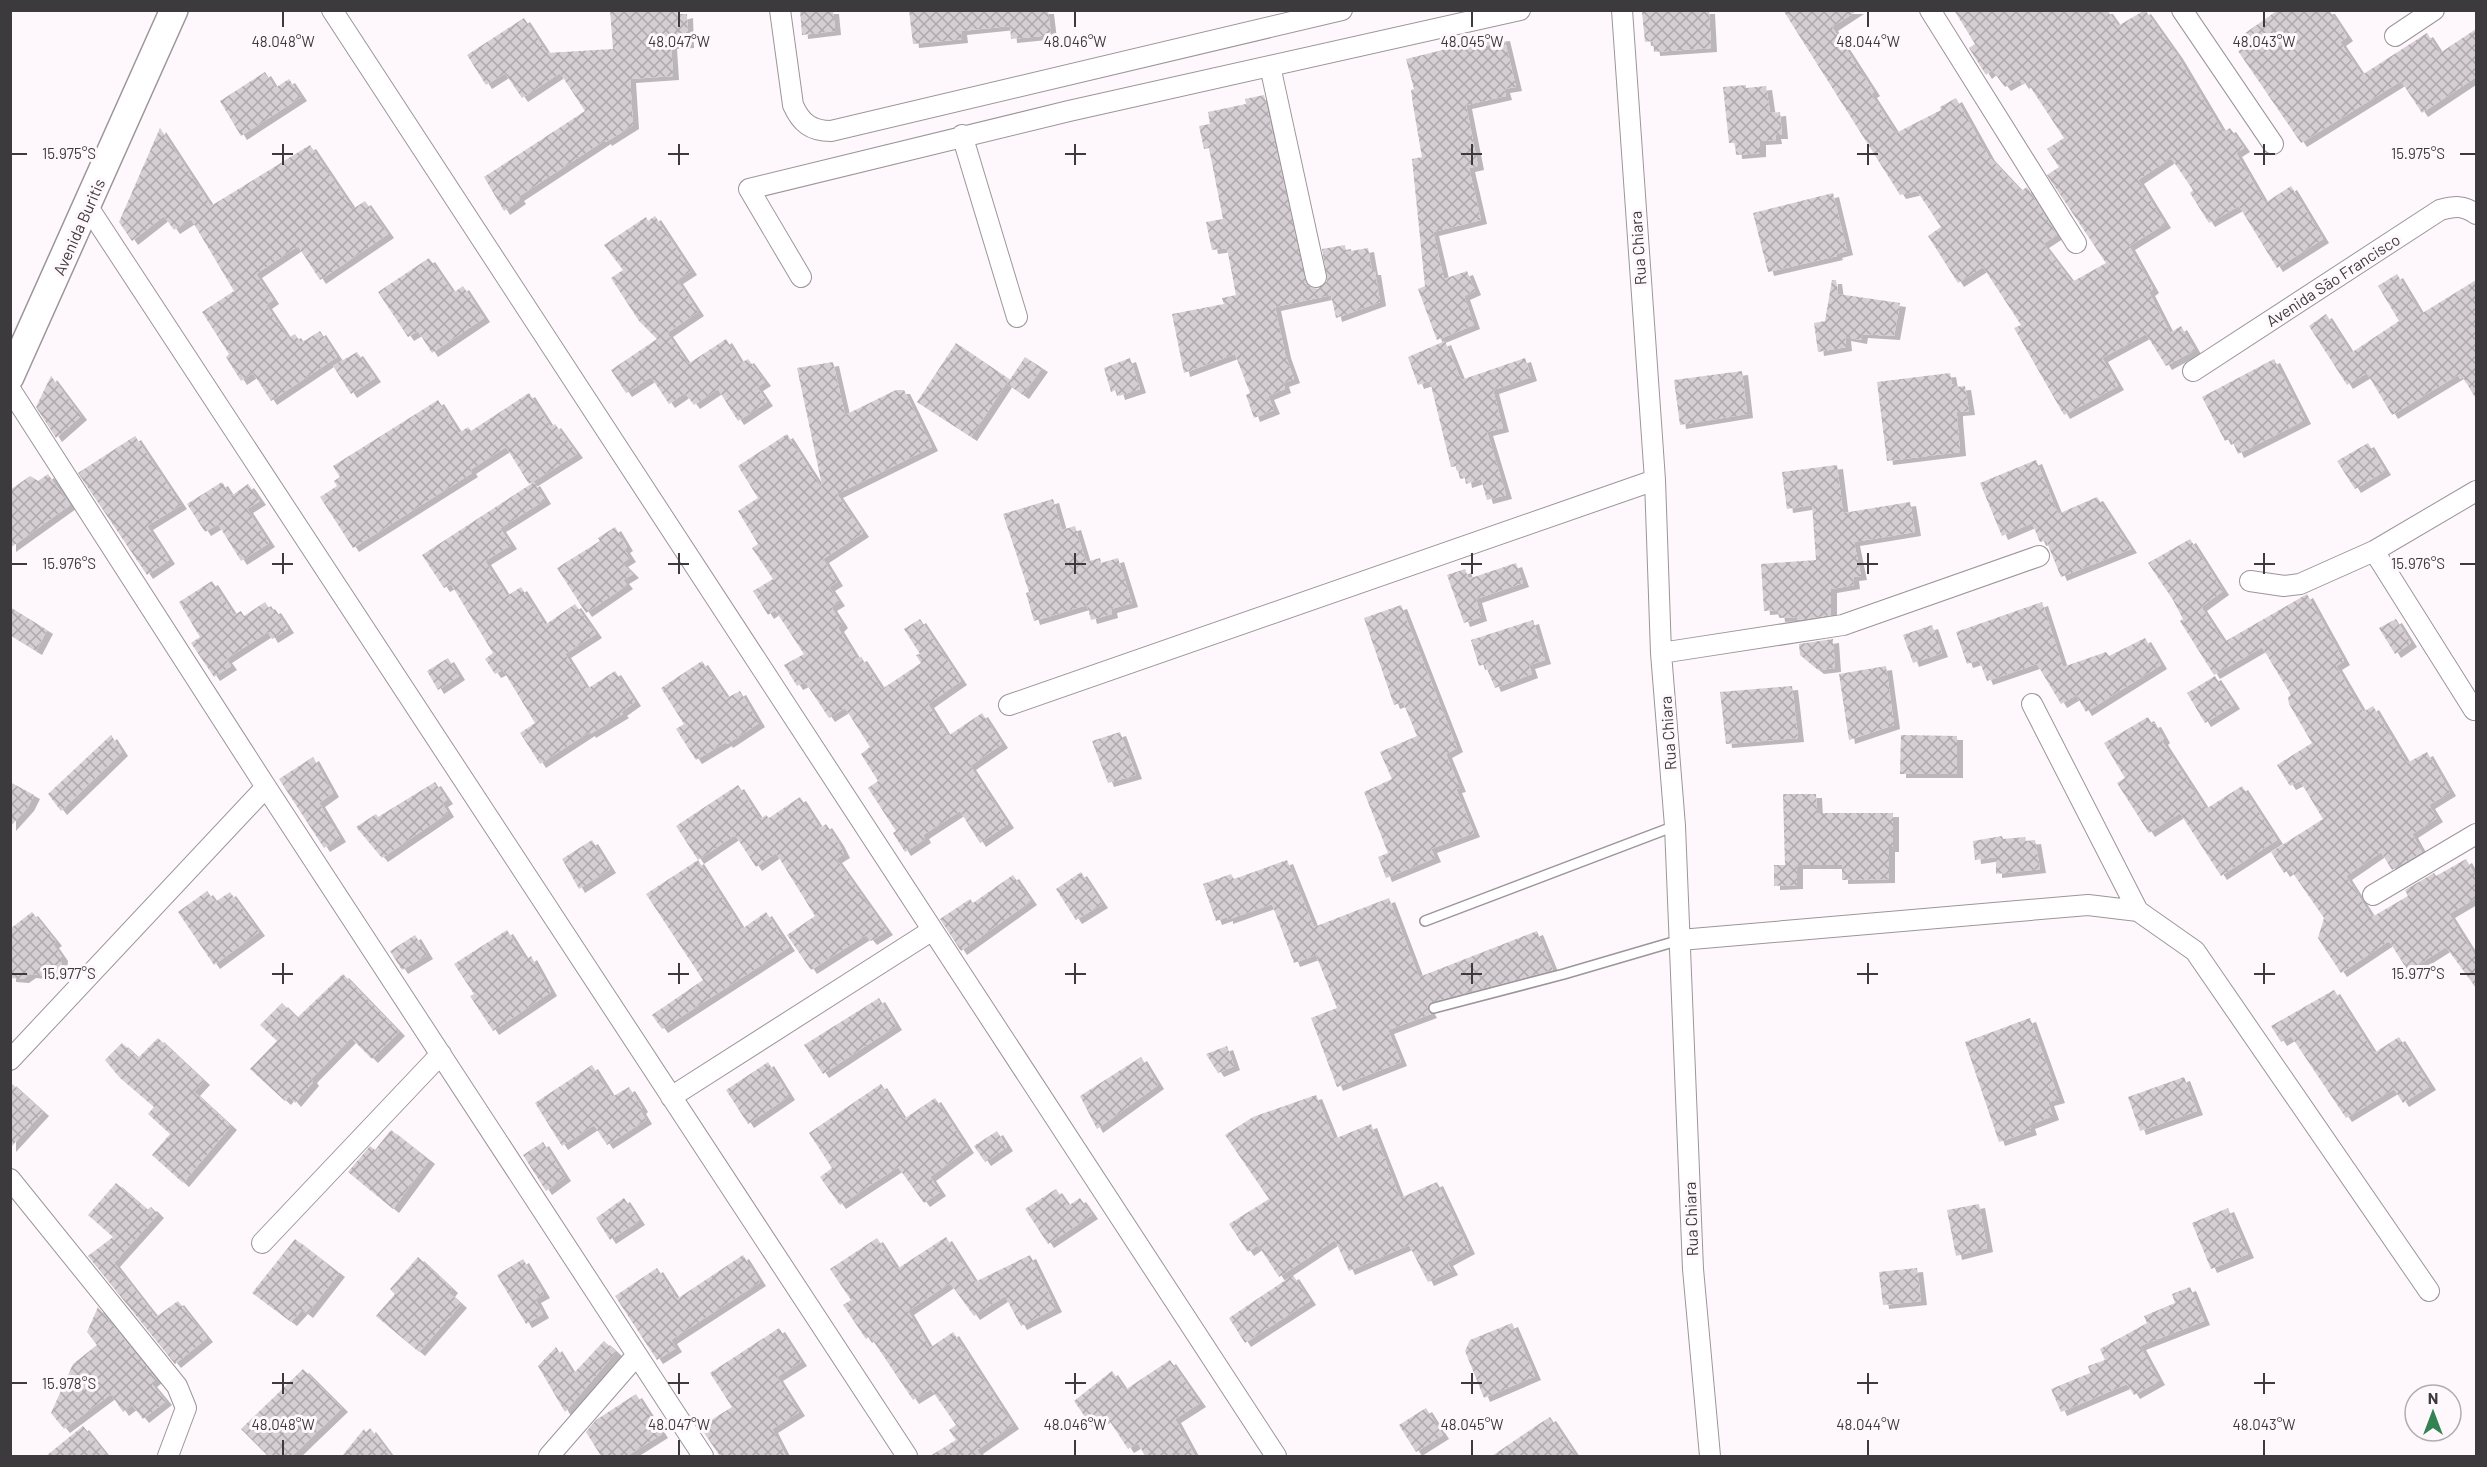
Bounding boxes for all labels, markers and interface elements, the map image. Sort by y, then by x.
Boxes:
text: 48.048°W [251,32,315,50]
text: 48.047°W [648,32,710,50]
text: 48.046°W [1043,32,1107,50]
text: 48.045°W [1440,32,1504,50]
text: 48.044°W [1836,32,1900,50]
text: 48.043°W [2232,32,2296,50]
text: 15.975°S [42,144,96,162]
text: 15.975°S [2391,144,2445,162]
street label: Avenida Buritis [49,176,108,278]
street label: Rua Chiara [1625,210,1650,286]
street label: Avenida São Francisco [2262,229,2403,330]
text: 15.976°S [42,554,96,572]
text: 15.976°S [2391,554,2445,572]
street label: Rua Chiara [1655,695,1680,771]
text: 15.977°S [42,964,96,982]
text: 15.977°S [2391,964,2445,982]
street label: Rua Chiara [1680,1182,1701,1256]
text: 15.978°S [42,1374,96,1392]
north arrow [2403,1383,2463,1443]
text: N [2428,1388,2438,1407]
text: 48.048°W [251,1415,315,1433]
text: 48.047°W [648,1415,710,1433]
text: 48.046°W [1043,1415,1107,1433]
text: 48.045°W [1440,1415,1504,1433]
text: 48.044°W [1836,1415,1900,1433]
text: 48.043°W [2232,1415,2296,1433]

